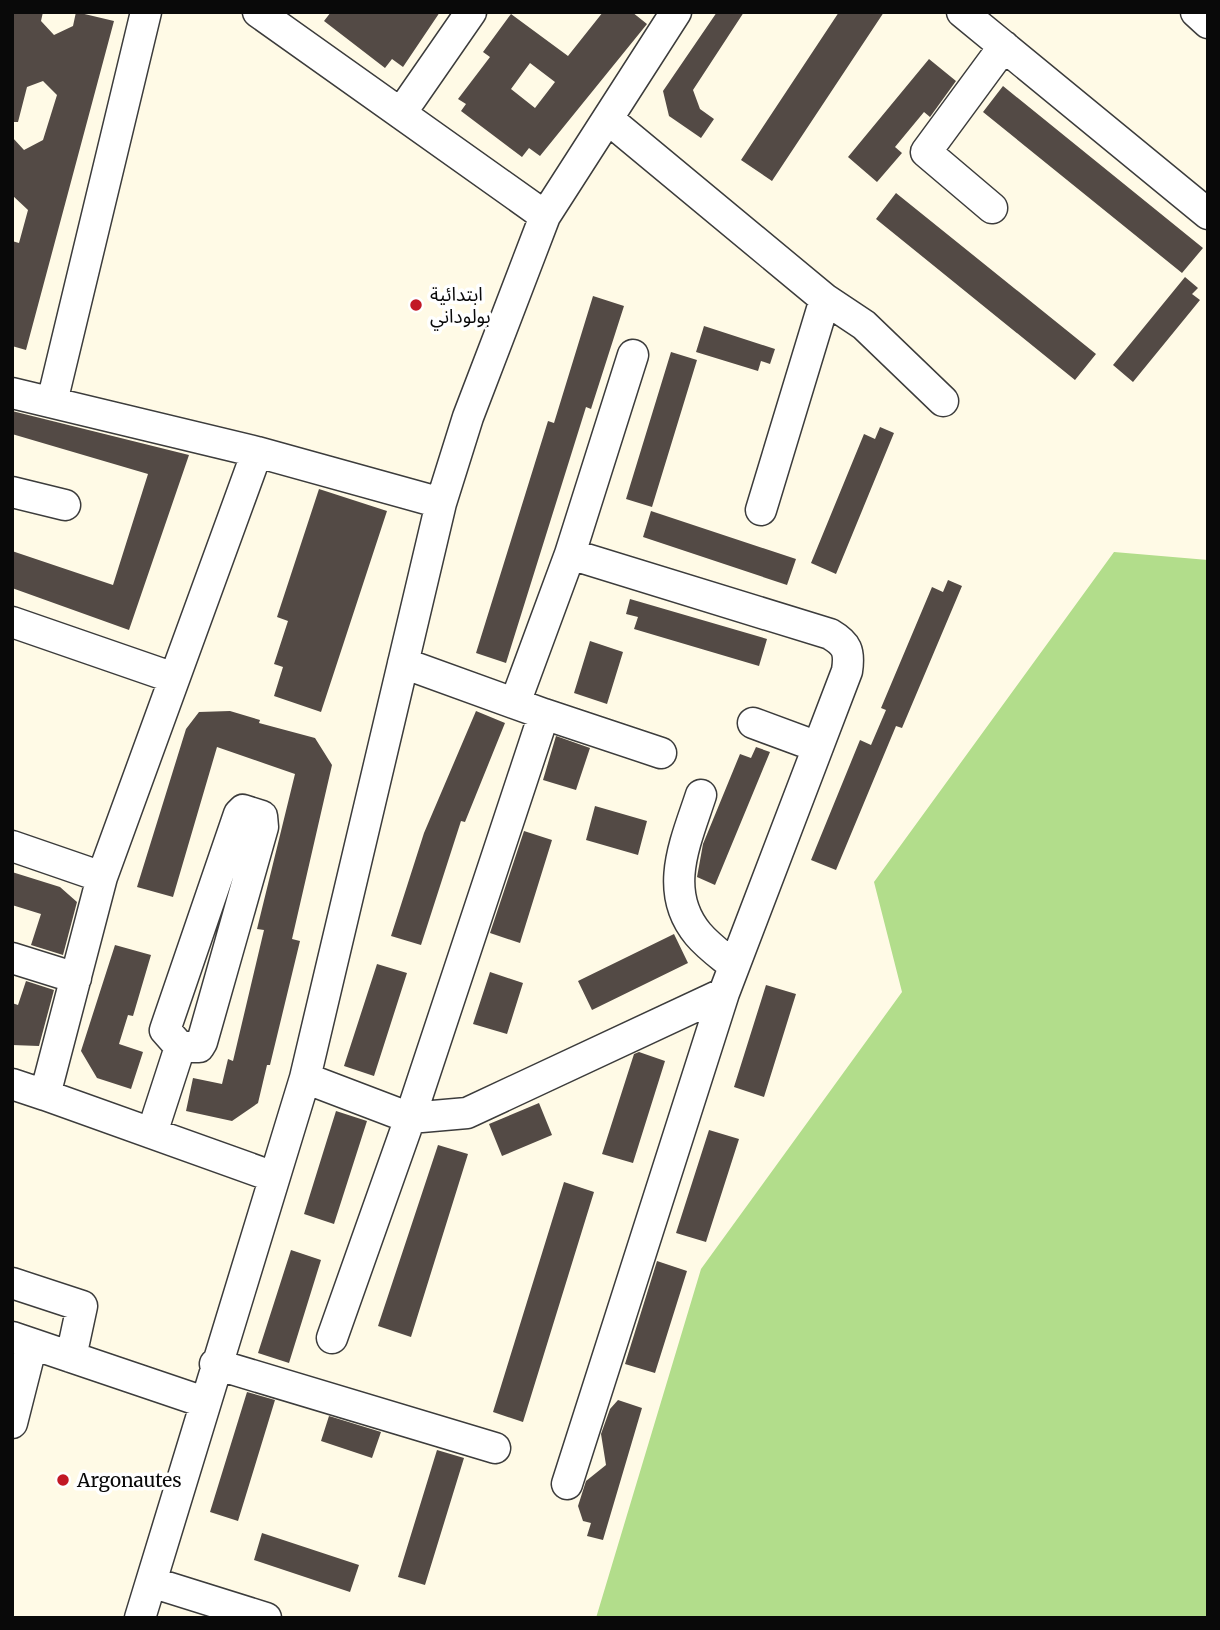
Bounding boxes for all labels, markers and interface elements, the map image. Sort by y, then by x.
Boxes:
place label: ابتدائية بولوداني [430,282,491,331]
marker: ابتدائية بولوداني [408,297,424,313]
place label: Argonautes [76,1468,182,1492]
marker: Argonautes [55,1472,71,1488]

